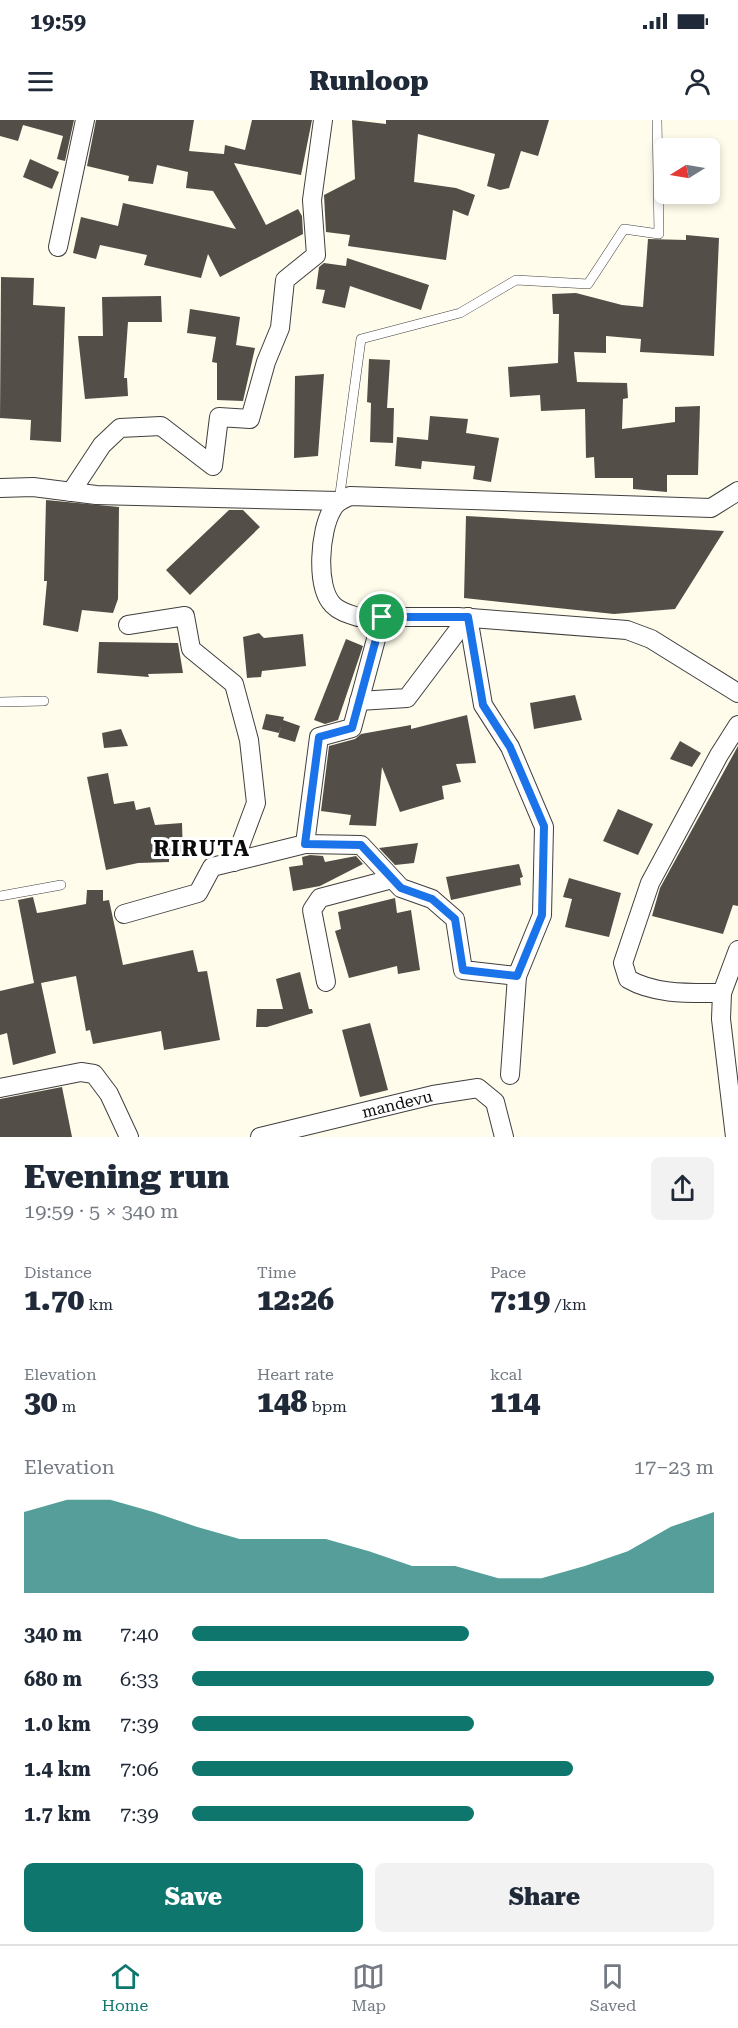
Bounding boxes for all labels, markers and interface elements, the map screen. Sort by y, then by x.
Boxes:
text: 19:59 [30,9,86,34]
icon: menu [24,65,57,98]
text: Runloop [309,65,429,97]
icon: person [681,65,714,98]
north arrow [654,138,720,204]
map controls [654,138,720,204]
pin [356,591,407,642]
icon: arrive [365,600,398,633]
district label: RIRUTA [153,836,251,861]
street label: mandevu [360,1086,434,1121]
text: Evening run [24,1157,229,1196]
button: share [651,1157,714,1220]
text: 19:59 · 5 × 340 m [24,1199,179,1223]
text: Distance [24,1263,92,1282]
text: Time [257,1263,296,1282]
text: Pace [490,1263,526,1282]
text: 1.70 [24,1282,84,1317]
text: 12:26 [257,1282,334,1317]
text: 7:19 [490,1282,550,1317]
text: km [84,1295,113,1314]
text: /km [550,1295,587,1314]
text: Elevation [24,1365,97,1384]
text: Heart rate [257,1365,334,1384]
text: kcal [490,1365,522,1384]
text: 30 [24,1384,58,1419]
text: 148 [257,1384,307,1419]
text: 114 [490,1384,540,1419]
text: m [58,1397,76,1416]
text: bpm [307,1397,347,1416]
text: Elevation [24,1455,115,1479]
text: 17–23 m [634,1455,714,1479]
text: 340 m [24,1622,82,1646]
text: 7:40 [120,1622,159,1646]
text: 680 m [24,1667,82,1691]
text: 6:33 [120,1667,159,1691]
text: 1.0 km [24,1712,91,1736]
text: 7:39 [120,1712,159,1736]
text: 1.4 km [24,1757,91,1781]
text: 7:06 [120,1757,159,1781]
text: 1.7 km [24,1802,91,1826]
text: 7:39 [120,1802,159,1826]
button: Save [24,1863,363,1932]
button: Share [375,1863,714,1932]
tab: Home [102,1960,148,2015]
tab: Map [352,1960,386,2015]
tab: Saved [590,1960,636,2015]

